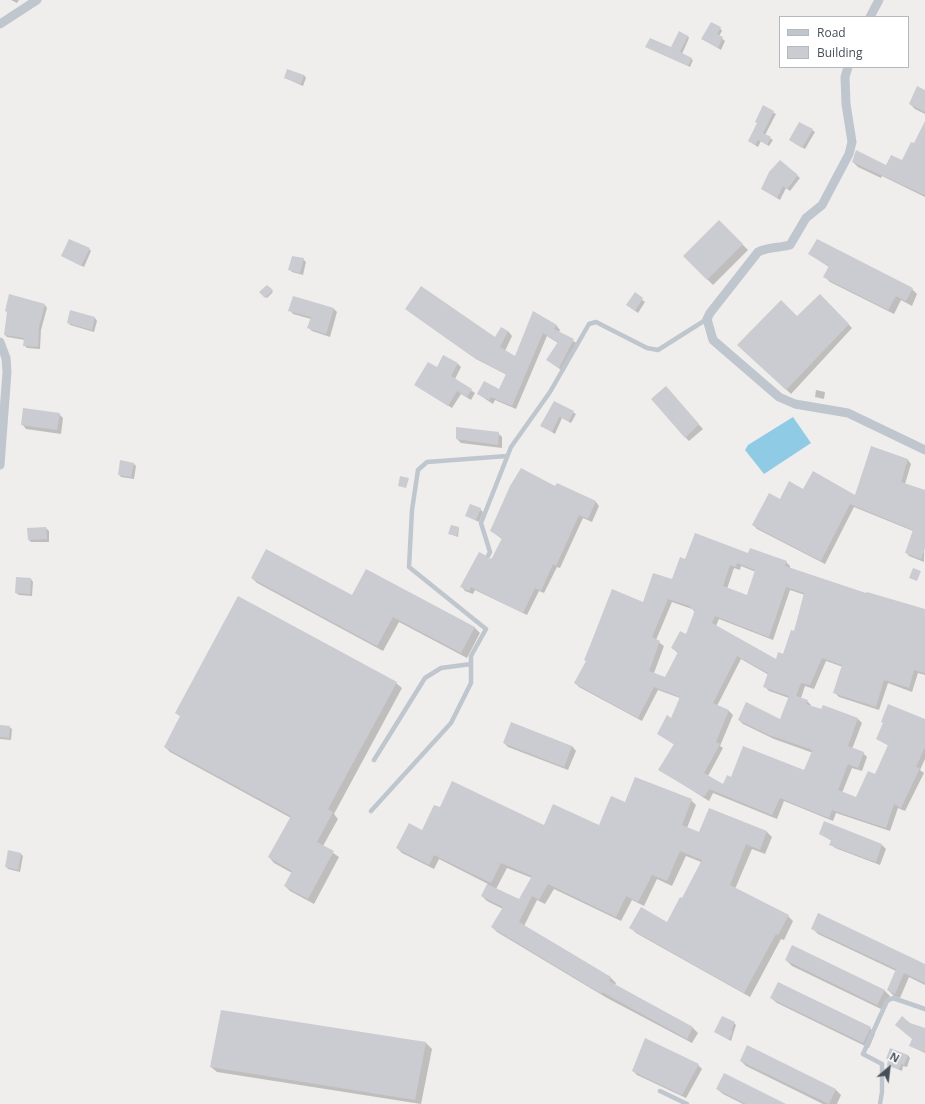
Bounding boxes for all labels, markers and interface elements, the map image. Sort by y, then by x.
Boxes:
legend [779,16,909,68]
text: Road [817,24,846,41]
text: Building [817,44,862,61]
north arrow [869,1048,909,1088]
text: N [887,1048,902,1066]

